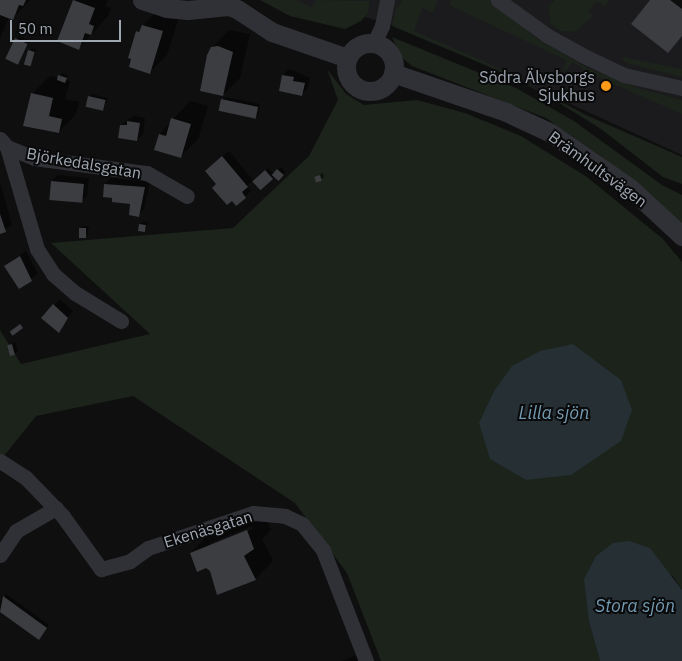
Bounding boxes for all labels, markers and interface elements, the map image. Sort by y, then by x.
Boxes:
scale bar [12,10,124,42]
text: 50 m [18,19,53,38]
place label: Södra Älvsborgs Sjukhus [479,67,595,105]
marker: Södra Älvsborgs Sjukhus [599,79,613,93]
street label: Brämhultsvägen [545,127,651,211]
street label: Björkedalsgatan [25,143,143,183]
water label: Lilla sjön [519,402,589,424]
street label: Ekenäsgatan [161,506,255,552]
water label: Stora sjön [595,595,675,617]

